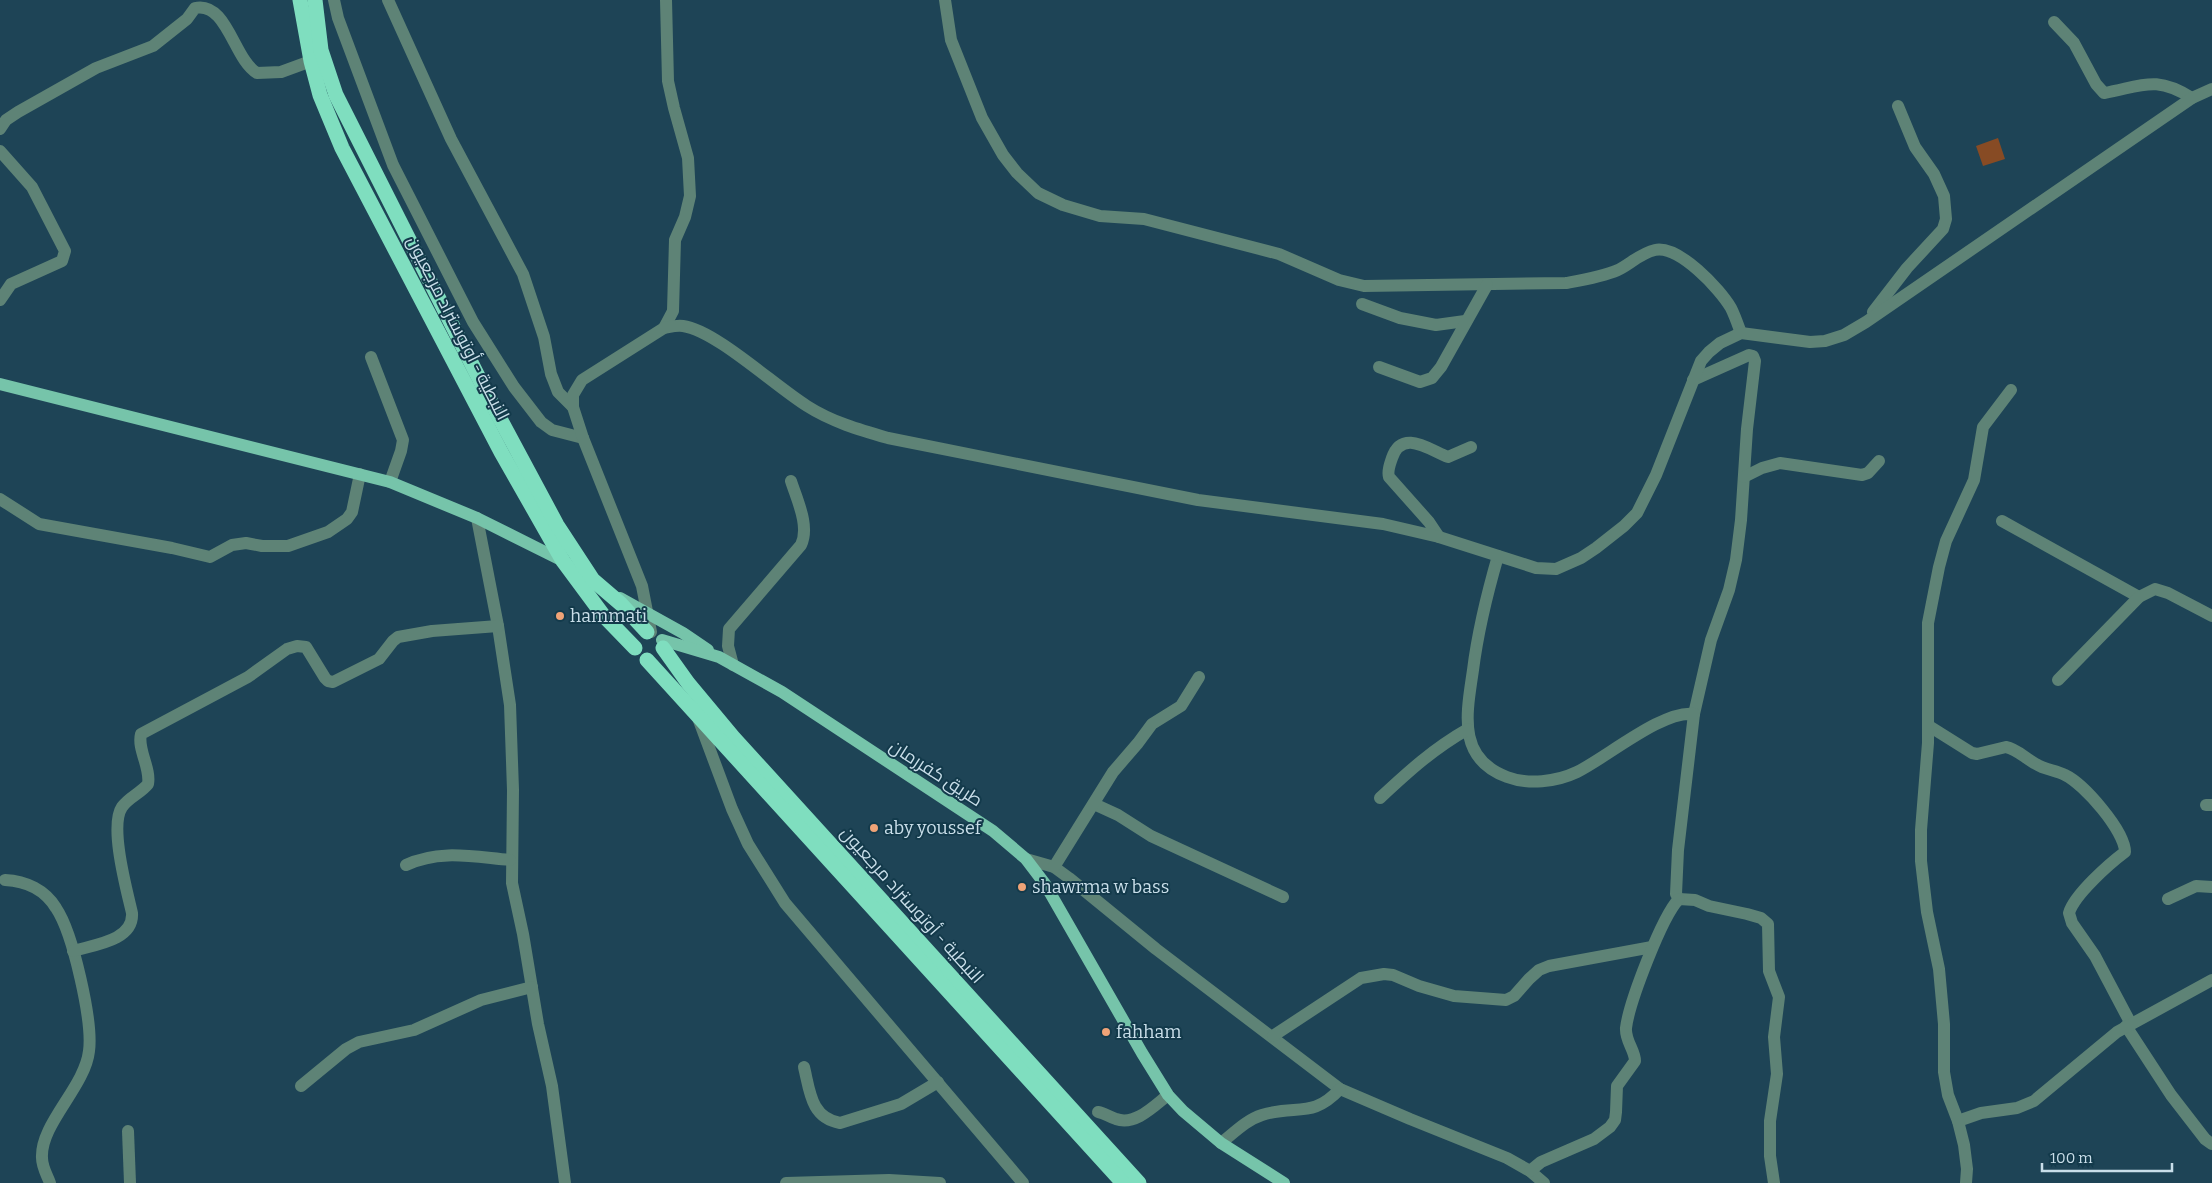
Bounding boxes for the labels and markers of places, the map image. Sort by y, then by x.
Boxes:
place label: hammati [570,605,647,627]
marker: hammati [554,610,566,622]
place label: aby youssef [884,817,983,839]
marker: aby youssef [868,822,880,834]
place label: shawrma w bass [1032,876,1169,898]
marker: shawrma w bass [1016,881,1028,893]
place label: fahham [1116,1021,1181,1043]
marker: fahham [1100,1026,1112,1038]

